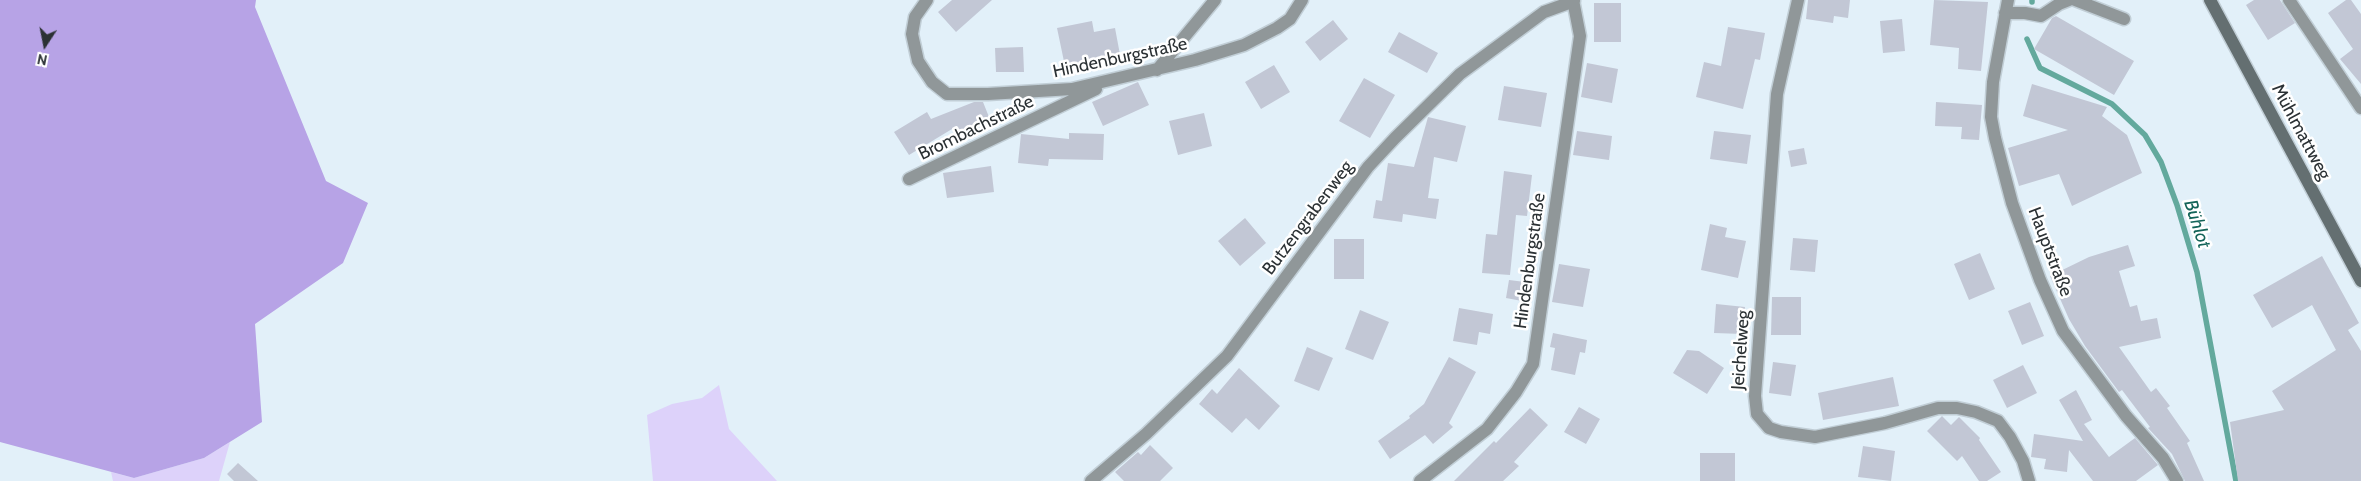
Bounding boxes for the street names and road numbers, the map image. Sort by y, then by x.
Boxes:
street label: Hindenburgstraße [1051,33,1189,83]
street label: Mühlmattweg [2267,80,2335,184]
street label: Brombachstraße [915,91,1037,165]
street label: Butzengrabenweg [1258,157,1358,279]
street label: Hindenburgstraße [1510,192,1550,330]
street label: Hauptstraße [2023,204,2077,300]
street label: Jeichelweg [1727,309,1755,391]

